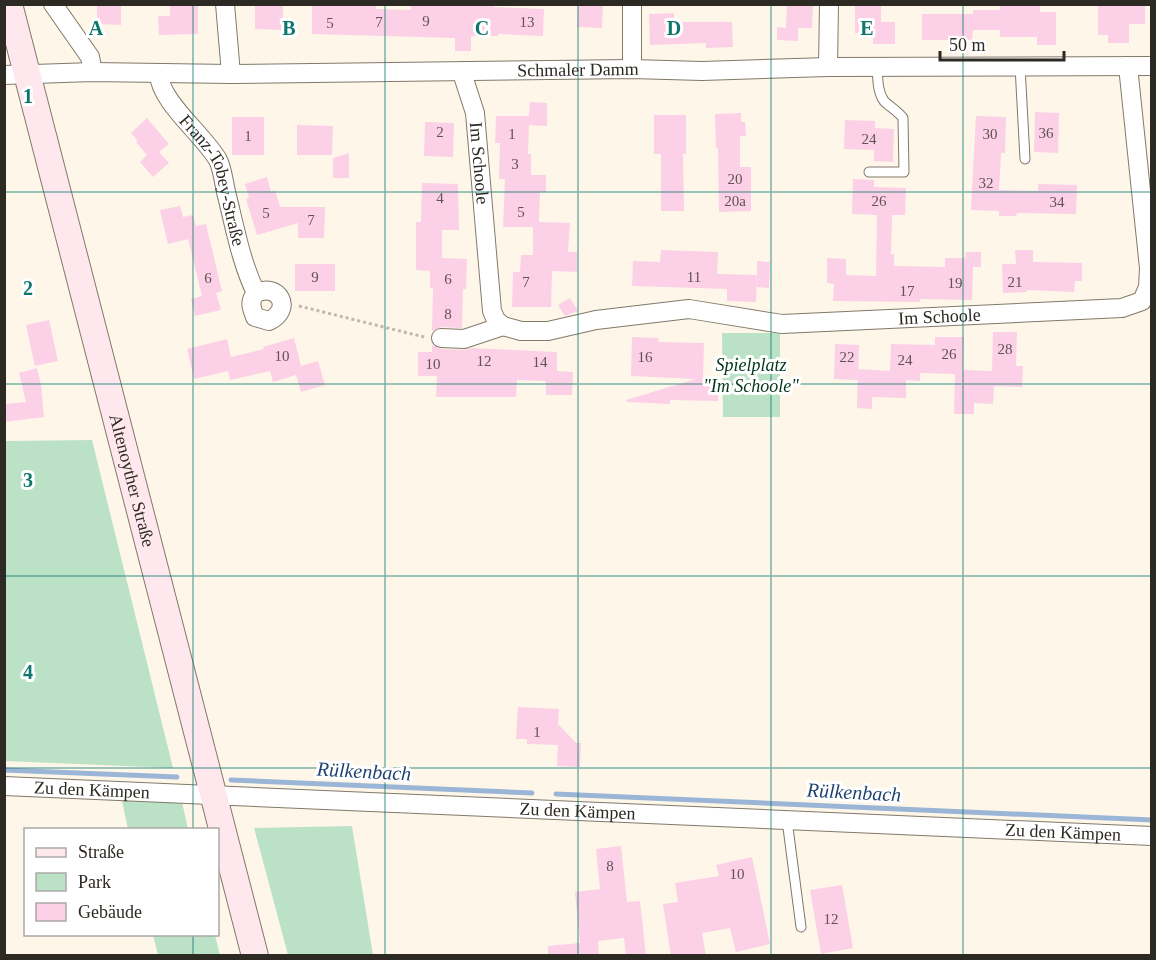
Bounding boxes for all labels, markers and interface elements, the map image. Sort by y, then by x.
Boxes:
house number: 9 [422,13,430,29]
house number: 7 [375,14,383,30]
house number: 13 [520,14,535,30]
house number: 5 [326,15,334,31]
text: A [89,17,104,39]
text: B [282,17,296,39]
text: C [475,17,489,39]
text: D [667,17,681,39]
text: E [860,17,874,39]
scale bar [940,24,1064,62]
text: 50 m [949,35,986,55]
street label: Schmaler Damm [517,59,639,80]
text: 1 [23,85,33,107]
street label: Franz-Tobey-Straße [175,111,249,248]
street label: Im Schoole [466,121,493,205]
house number: 2 [436,124,444,140]
house number: 36 [1039,125,1054,141]
house number: 1 [508,126,516,142]
house number: 30 [983,126,998,142]
house number: 1 [244,128,252,144]
house number: 24 [862,131,877,147]
house number: 3 [511,156,519,172]
house number: 20 [728,171,743,187]
house number: 32 [979,175,994,191]
house number: 4 [436,190,444,206]
house number: 20a [724,193,746,209]
house number: 26 [872,193,887,209]
house number: 34 [1050,194,1065,210]
house number: 5 [517,204,525,220]
house number: 5 [262,205,270,221]
house number: 7 [307,212,315,228]
house number: 9 [311,269,319,285]
house number: 11 [687,269,701,285]
house number: 6 [204,270,212,286]
house number: 6 [444,271,452,287]
house number: 7 [522,274,530,290]
house number: 21 [1008,274,1023,290]
house number: 19 [948,275,963,291]
text: 2 [23,277,33,299]
house number: 17 [900,283,915,299]
street label: Im Schoole [898,305,981,329]
house number: 8 [444,306,452,322]
house number: 28 [998,341,1013,357]
house number: 26 [942,346,957,362]
house number: 10 [275,348,290,364]
house number: 16 [638,349,653,365]
house number: 22 [840,349,855,365]
house number: 24 [898,352,913,368]
house number: 12 [477,353,492,369]
house number: 14 [533,354,548,370]
park label: Spielplatz "Im Schoole" [703,355,799,396]
house number: 10 [426,356,441,372]
street label: Altenoyther Straße [105,412,159,549]
text: 3 [23,469,33,491]
text: 4 [23,661,33,683]
house number: 1 [533,724,541,740]
water label: Rülkenbach [315,757,412,784]
street label: Zu den Kämpen [34,777,150,802]
water label: Rülkenbach [805,778,902,805]
street label: Zu den Kämpen [519,798,636,823]
street label: Zu den Kämpen [1005,820,1121,845]
legend [24,828,219,936]
text: Straße [78,842,124,862]
house number: 8 [606,858,614,874]
house number: 10 [730,866,745,882]
text: Park [78,872,111,892]
text: Gebäude [78,902,142,922]
house number: 12 [824,911,839,927]

